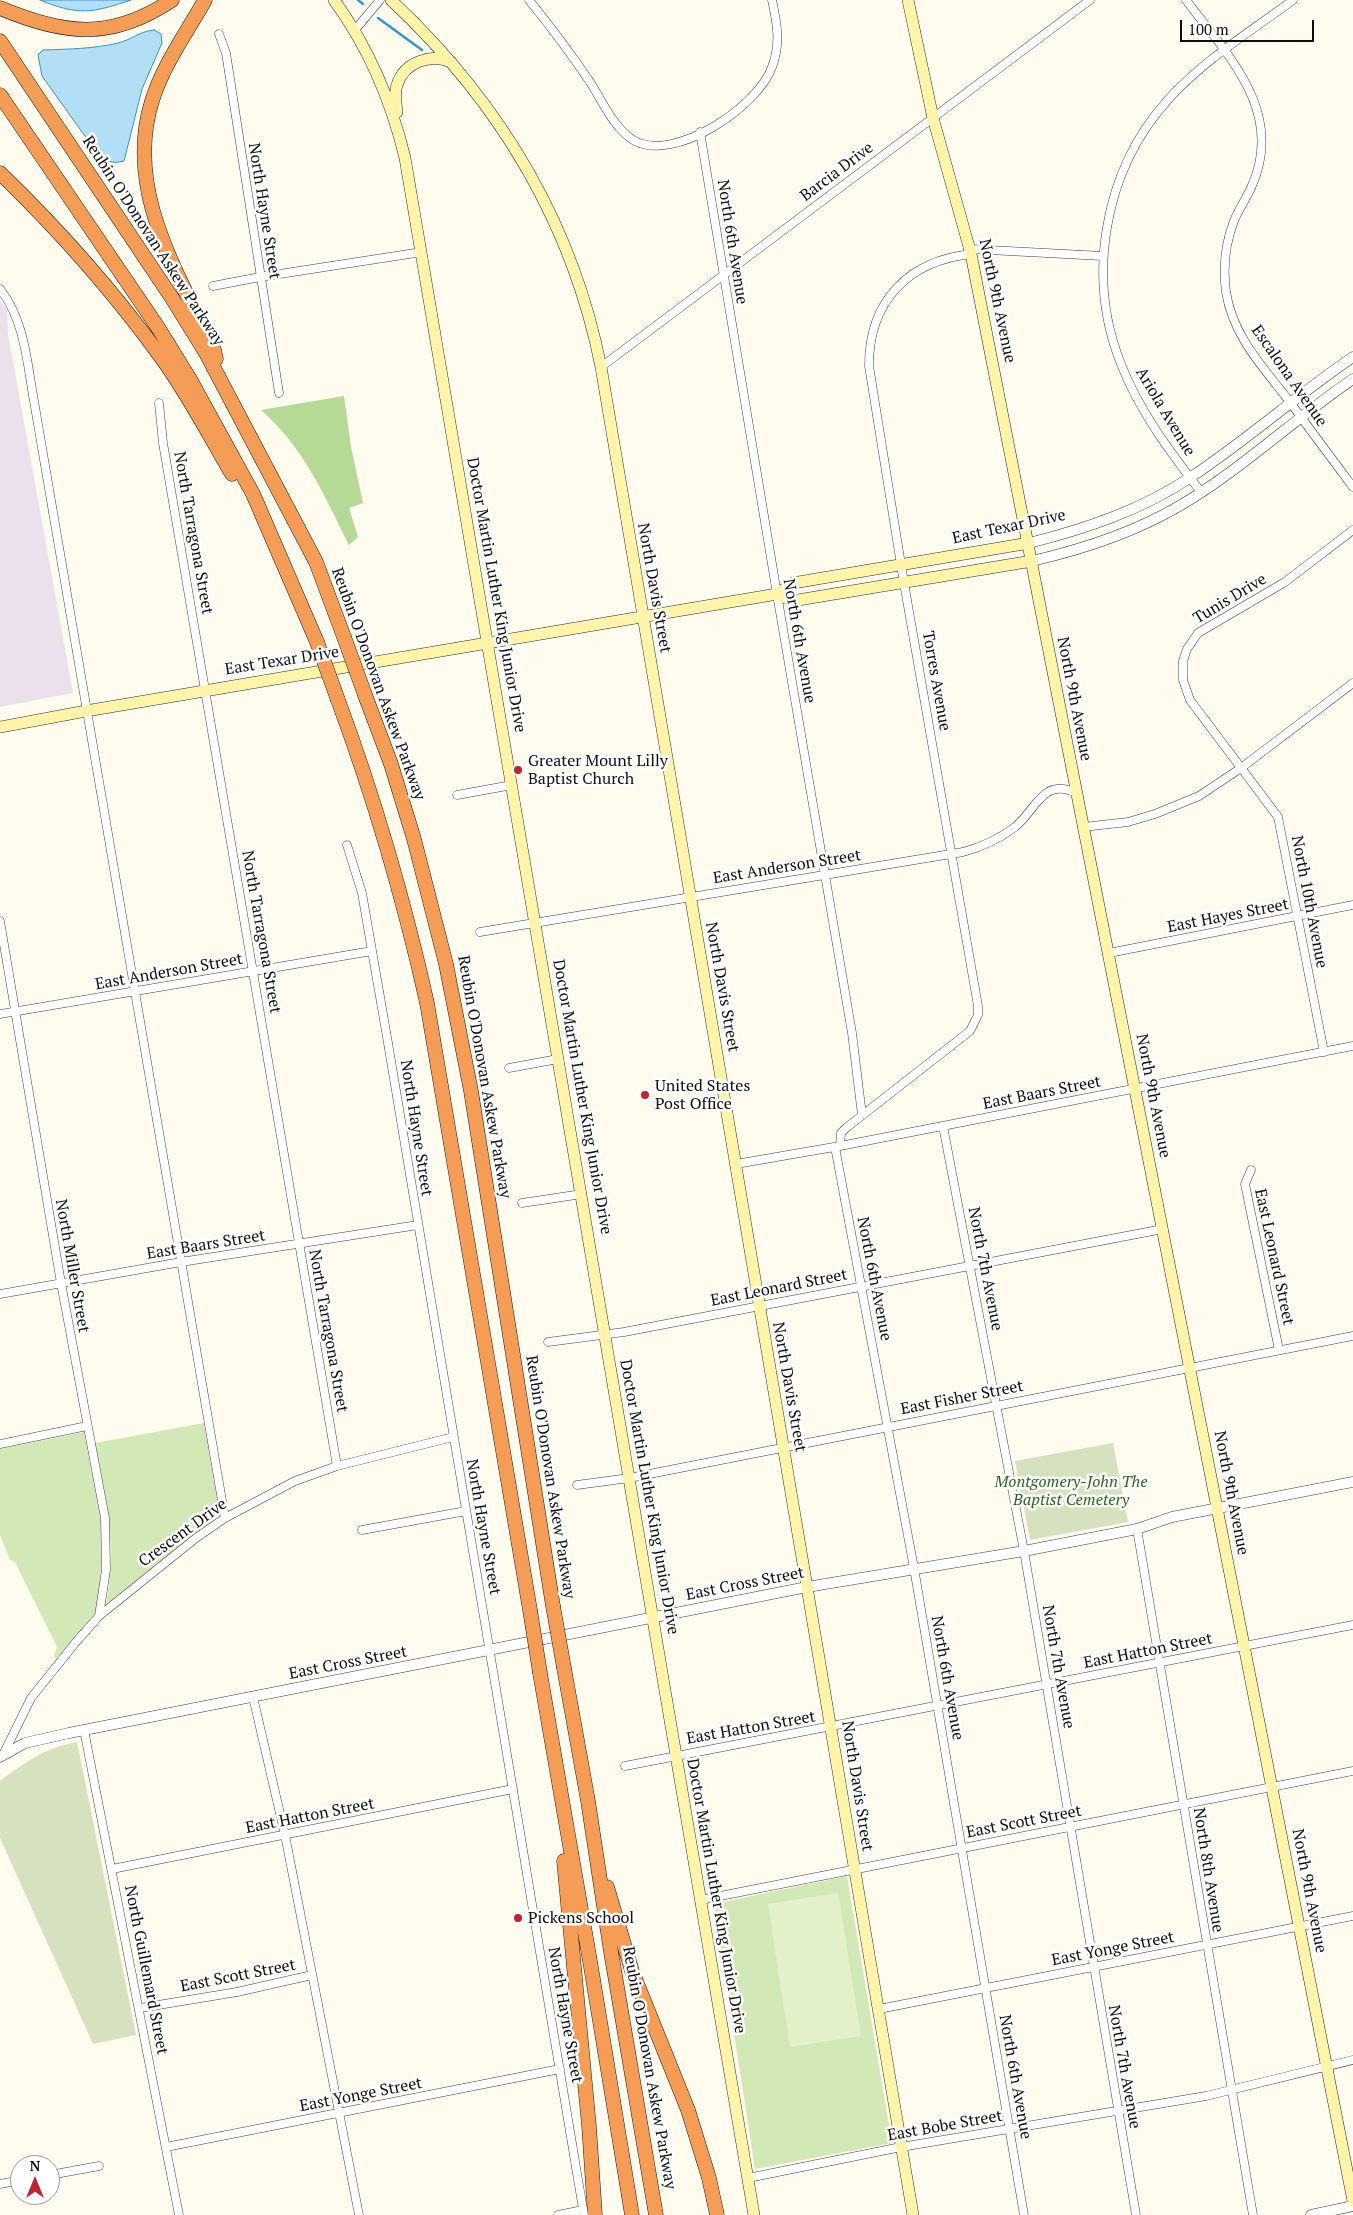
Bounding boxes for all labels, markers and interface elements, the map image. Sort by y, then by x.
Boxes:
scale bar [1183,10,1317,42]
text: 100 m [1188,19,1229,39]
street label: Reubin O'Donovan Askew Parkway [78,133,228,349]
street label: Barcia Drive [797,138,877,206]
street label: North Hayne Street [244,141,284,281]
street label: North 6th Avenue [713,178,751,306]
street label: North 9th Avenue [975,237,1019,365]
street label: Escalona Avenue [1247,322,1331,430]
street label: Ariola Avenue [1131,364,1199,460]
street label: North Tarragona Street [169,450,217,616]
street label: Doctor Martin Luther King Junior Drive [462,456,530,734]
street label: East Texar Drive [951,506,1067,548]
street label: North Davis Street [633,521,675,655]
street label: Reubin O'Donovan Askew Parkway [327,565,429,803]
street label: Tunis Drive [1190,570,1270,628]
street label: North 6th Avenue [779,577,819,705]
street label: Torres Avenue [918,629,954,733]
street label: North 9th Avenue [1053,635,1095,763]
street label: East Texar Drive [224,642,340,680]
place label: Greater Mount Lilly Baptist Church [528,751,668,789]
marker: Greater Mount Lilly Baptist Church [512,764,524,776]
street label: North 10th Avenue [1287,834,1331,970]
street label: East Anderson Street [712,846,862,888]
street label: North Tarragona Street [237,849,285,1015]
street label: East Hayes Street [1166,895,1290,937]
street label: North Davis Street [701,920,743,1054]
street label: East Anderson Street [94,950,244,994]
street label: Reubin O'Donovan Askew Parkway [453,954,515,1200]
street label: Doctor Martin Luther King Junior Drive [548,958,616,1236]
street label: North 9th Avenue [1132,1032,1174,1160]
street label: North Hayne Street [396,1058,436,1198]
street label: East Baars Street [981,1072,1103,1114]
place label: United States Post Office [655,1076,750,1114]
marker: United States Post Office [639,1089,651,1101]
street label: East Leonard Street [1250,1187,1298,1327]
street label: North Miller Street [51,1198,93,1334]
street label: North 7th Avenue [964,1206,1006,1332]
street label: North 6th Avenue [853,1215,895,1343]
street label: East Baars Street [145,1226,267,1264]
street label: North Tarragona Street [304,1248,352,1414]
street label: East Leonard Street [709,1265,849,1311]
street label: North Davis Street [768,1320,810,1454]
street label: Reubin O'Donovan Askew Parkway [521,1354,579,1600]
street label: Doctor Martin Luther King Junior Drive [615,1358,683,1636]
street label: East Fisher Street [899,1377,1025,1419]
street label: North 9th Avenue [1210,1429,1252,1557]
street label: North Hayne Street [462,1457,504,1597]
park label: Montgomery-John The Baptist Cemetery [995,1472,1147,1510]
street label: Crescent Drive [135,1495,231,1571]
street label: East Cross Street [684,1563,806,1605]
street label: North 7th Avenue [1038,1604,1078,1730]
street label: North 6th Avenue [927,1614,967,1742]
street label: East Hatton Street [1082,1629,1214,1673]
street label: East Cross Street [287,1642,409,1684]
street label: East Hatton Street [685,1707,817,1749]
street label: North Davis Street [837,1719,877,1853]
street label: Doctor Martin Luther King Junior Drive [682,1757,750,2035]
street label: East Hatton Street [244,1794,376,1838]
street label: East Scott Street [965,1801,1083,1843]
street label: North 8th Avenue [1189,1806,1227,1934]
street label: North 9th Avenue [1288,1827,1330,1955]
street label: North Guillemard Street [120,1884,172,2056]
place label: Pickens School [528,1908,634,1928]
marker: Pickens School [512,1912,524,1924]
street label: East Yonge Street [1050,1928,1176,1970]
street label: North Hayne Street [544,1945,586,2085]
street label: Reubin O'Donovan Askew Parkway [618,1945,680,2191]
street label: East Scott Street [179,1955,297,1997]
street label: North 7th Avenue [1104,2004,1144,2130]
street label: North 6th Avenue [995,2013,1035,2141]
street label: East Yonge Street [298,2074,424,2116]
street label: East Bobe Street [886,2106,1004,2146]
north arrow [10,2155,60,2205]
text: N [30,2156,40,2175]

